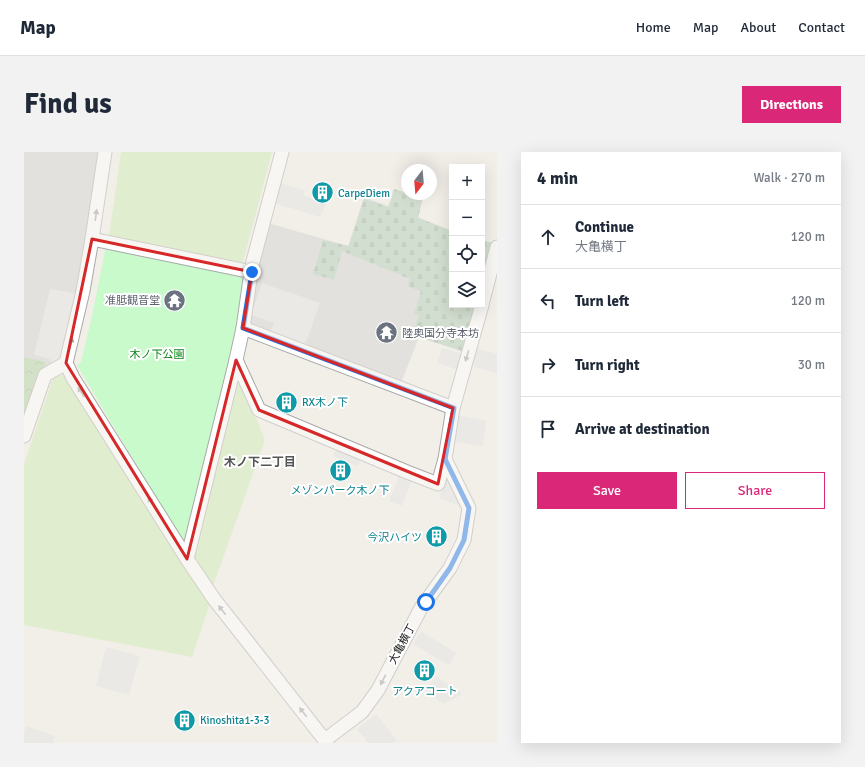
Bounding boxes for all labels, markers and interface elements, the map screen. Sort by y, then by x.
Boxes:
text: Map [20,16,56,40]
text: Home [636,19,671,36]
text: Map [693,19,718,36]
text: About [740,19,776,36]
text: Contact [798,19,845,36]
button: Directions [742,86,841,123]
text: Find us [24,87,112,121]
north arrow [401,164,437,200]
map controls [449,164,485,308]
button: + [449,164,485,200]
text: 4 min [537,168,578,189]
text: Walk · 270 m [754,170,825,186]
building icon: CarpeDiem [309,180,335,206]
place label: CarpeDiem [338,187,390,200]
button: − [449,200,485,236]
one-way arrow [93,209,99,221]
text: Continue [575,218,634,236]
icon: ahead [537,226,559,248]
text: 120 m [791,229,825,245]
button: locate [449,236,485,272]
text: 大亀横丁 [575,239,627,255]
route end [243,263,261,281]
button: layers [449,272,485,308]
temple icon: 准胝観音堂 [162,287,188,313]
icon: left [537,290,559,312]
text: Turn left [575,292,629,310]
text: 120 m [791,293,825,309]
place label: 准胝観音堂 [105,294,160,307]
temple icon: 陸奥国分寺本坊 [374,320,400,346]
place label: 陸奥国分寺本坊 [402,327,479,340]
one-way arrow [68,337,74,349]
park label: 木ノ下公園 [130,348,185,361]
one-way arrow [464,350,470,362]
icon: right [537,354,559,376]
text: Turn right [575,356,640,374]
text: 30 m [798,357,825,373]
one-way arrow [78,386,85,398]
building icon: RX木ノ下 [274,389,300,415]
place label: RX木ノ下 [302,396,348,409]
icon: arrive [537,418,559,440]
text: Arrive at destination [575,420,710,438]
district label: 木ノ下二丁目 [224,455,296,470]
building icon: メゾンパーク木ノ下 [327,457,353,483]
button: Save [537,472,677,509]
button: Share [685,472,825,509]
place label: メゾンパーク木ノ下 [291,484,390,497]
one-way arrow [147,497,155,507]
building icon: 今沢ハイツ [424,524,450,550]
place label: 今沢ハイツ [367,531,422,544]
route start [417,593,435,611]
one-way arrow [218,605,226,616]
street label: 大亀横丁 [386,622,418,666]
building icon: アクアコート [412,658,438,684]
one-way arrow [380,674,386,686]
place label: アクアコート [392,685,458,698]
building icon: Kinoshita1-3-3 [171,707,197,733]
one-way arrow [298,707,307,718]
place label: Kinoshita1-3-3 [200,714,270,727]

